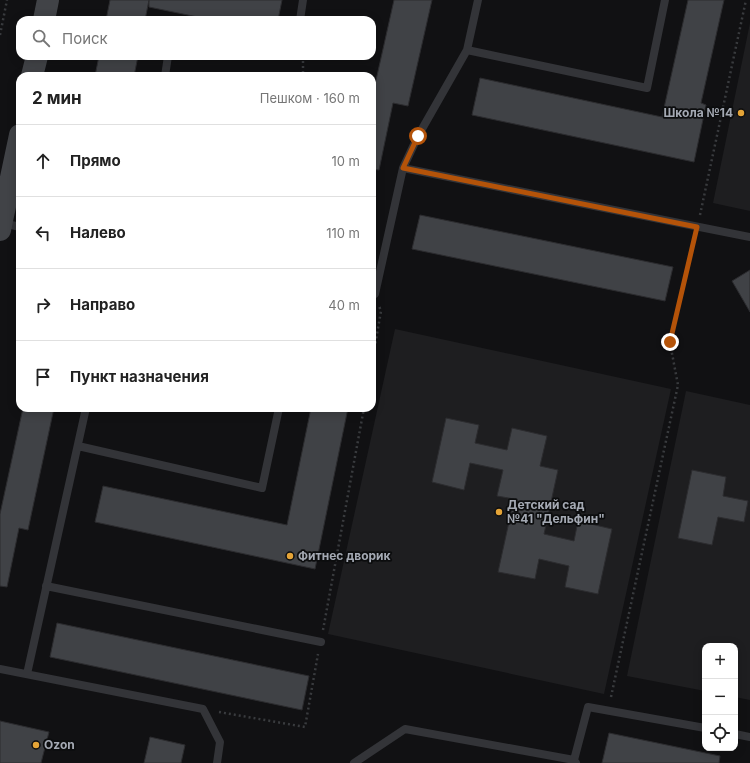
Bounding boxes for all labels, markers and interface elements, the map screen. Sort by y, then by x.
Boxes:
search box [16,16,376,60]
icon: search [30,27,52,49]
text: Поиск [62,29,108,48]
text: 2 мин [32,88,82,108]
text: Пешком · 160 m [260,90,360,106]
place label: Школа №14 [663,105,733,120]
marker: Школа №14 [736,108,746,118]
route start [409,127,427,145]
icon: ahead [32,150,54,172]
text: Прямо [70,151,121,170]
text: 10 m [331,153,360,169]
icon: left [32,222,54,244]
text: Налево [70,223,126,242]
text: 110 m [326,225,360,241]
icon: right [32,294,54,316]
text: Направо [70,295,135,314]
text: 40 m [328,297,360,313]
route end [661,333,679,351]
icon: arrive [32,366,54,388]
text: Пункт назначения [70,367,209,386]
place label: Детский сад №41 "Дельфин" [507,497,605,526]
marker: Детский сад №41 "Дельфин" [494,507,504,517]
place label: Фитнес дворик [298,548,391,563]
marker: Фитнес дворик [285,551,295,561]
map controls [702,643,738,751]
button: + [702,643,738,679]
button: − [702,679,738,715]
button: locate [702,715,738,751]
place label: Ozon [44,737,75,752]
marker: Ozon [31,740,41,750]

